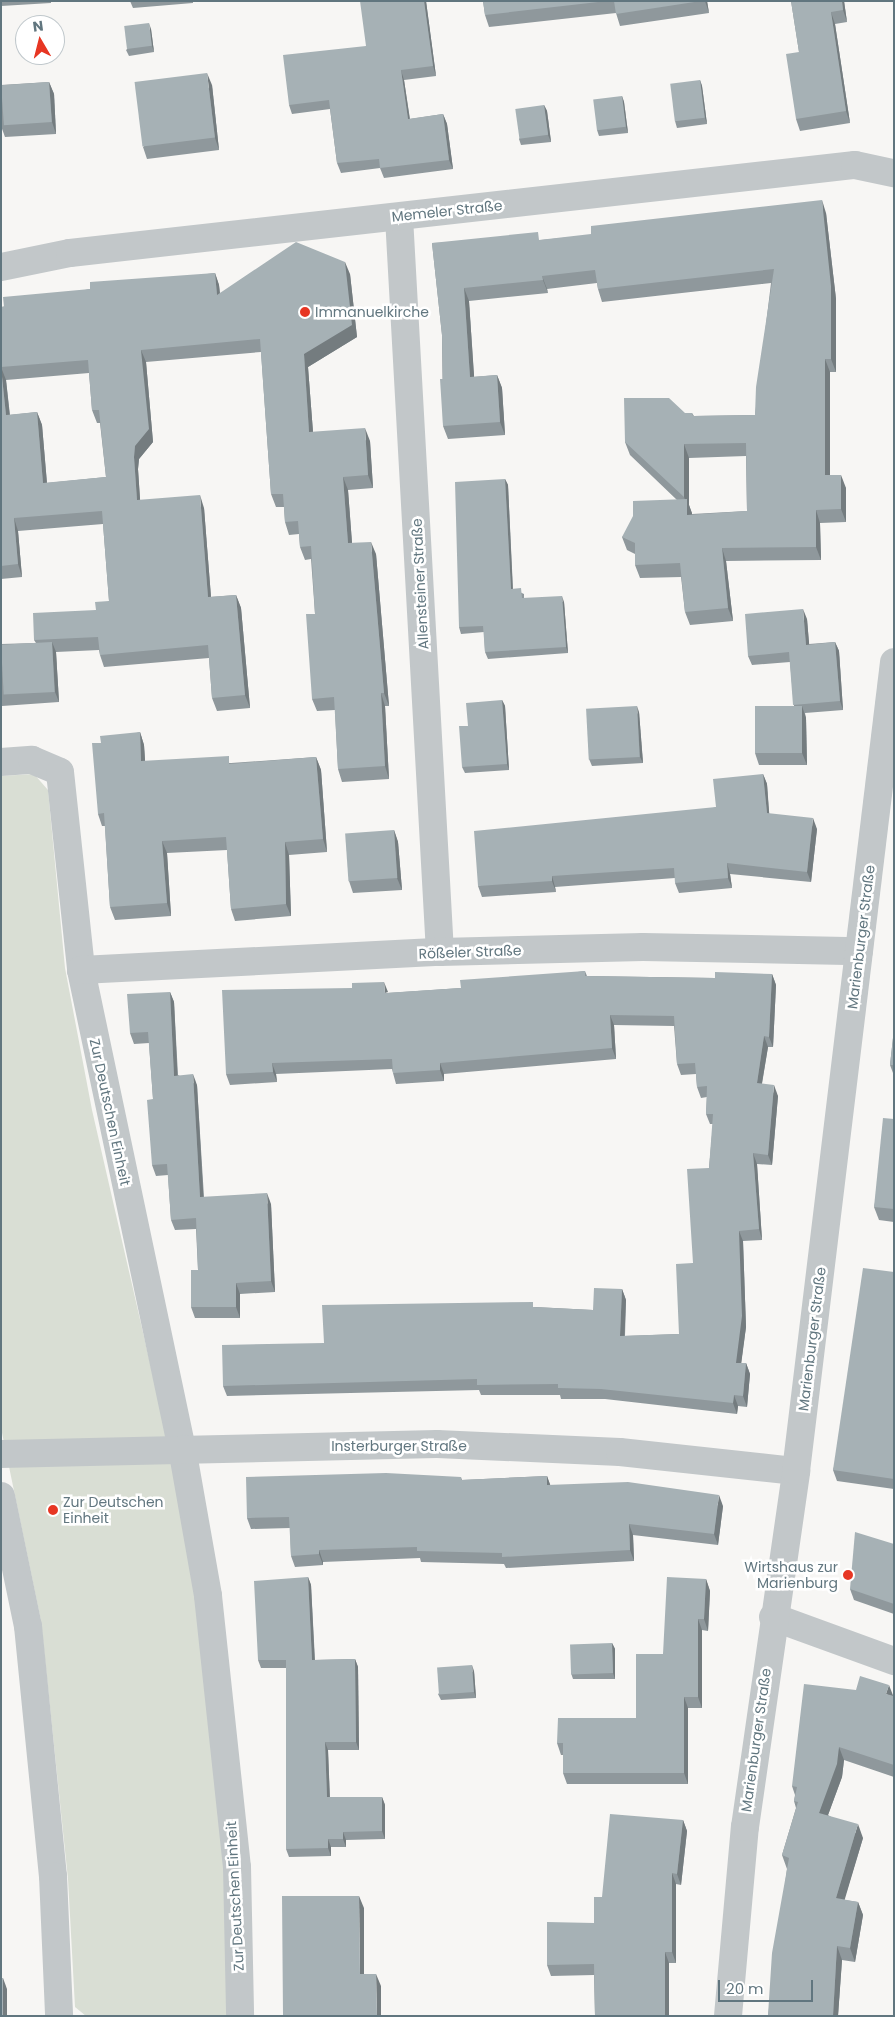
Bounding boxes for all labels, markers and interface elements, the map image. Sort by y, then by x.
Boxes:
north arrow [15,15,65,65]
text: N [31,16,45,37]
street label: Memeler Straße [391,197,503,225]
place label: Immanuelkirche [315,304,429,320]
marker: Immanuelkirche [299,306,311,318]
street label: Allensteiner Straße [408,518,432,650]
street label: Marienburger Straße [844,864,878,1010]
street label: Rößeler Straße [418,942,522,962]
street label: Zur Deutschen Einheit [86,1037,134,1187]
street label: Marienburger Straße [795,1266,829,1412]
street label: Insterburger Straße [331,1438,467,1454]
place label: Zur Deutschen Einheit [63,1494,164,1526]
marker: Zur Deutschen Einheit [47,1504,59,1516]
place label: Wirtshaus zur Marienburg [744,1559,838,1591]
marker: Wirtshaus zur Marienburg [842,1569,854,1581]
street label: Marienburger Straße [738,1667,774,1813]
street label: Zur Deutschen Einheit [223,1821,247,1971]
scale bar [720,1970,815,2002]
text: 20 m [726,1978,764,1999]

